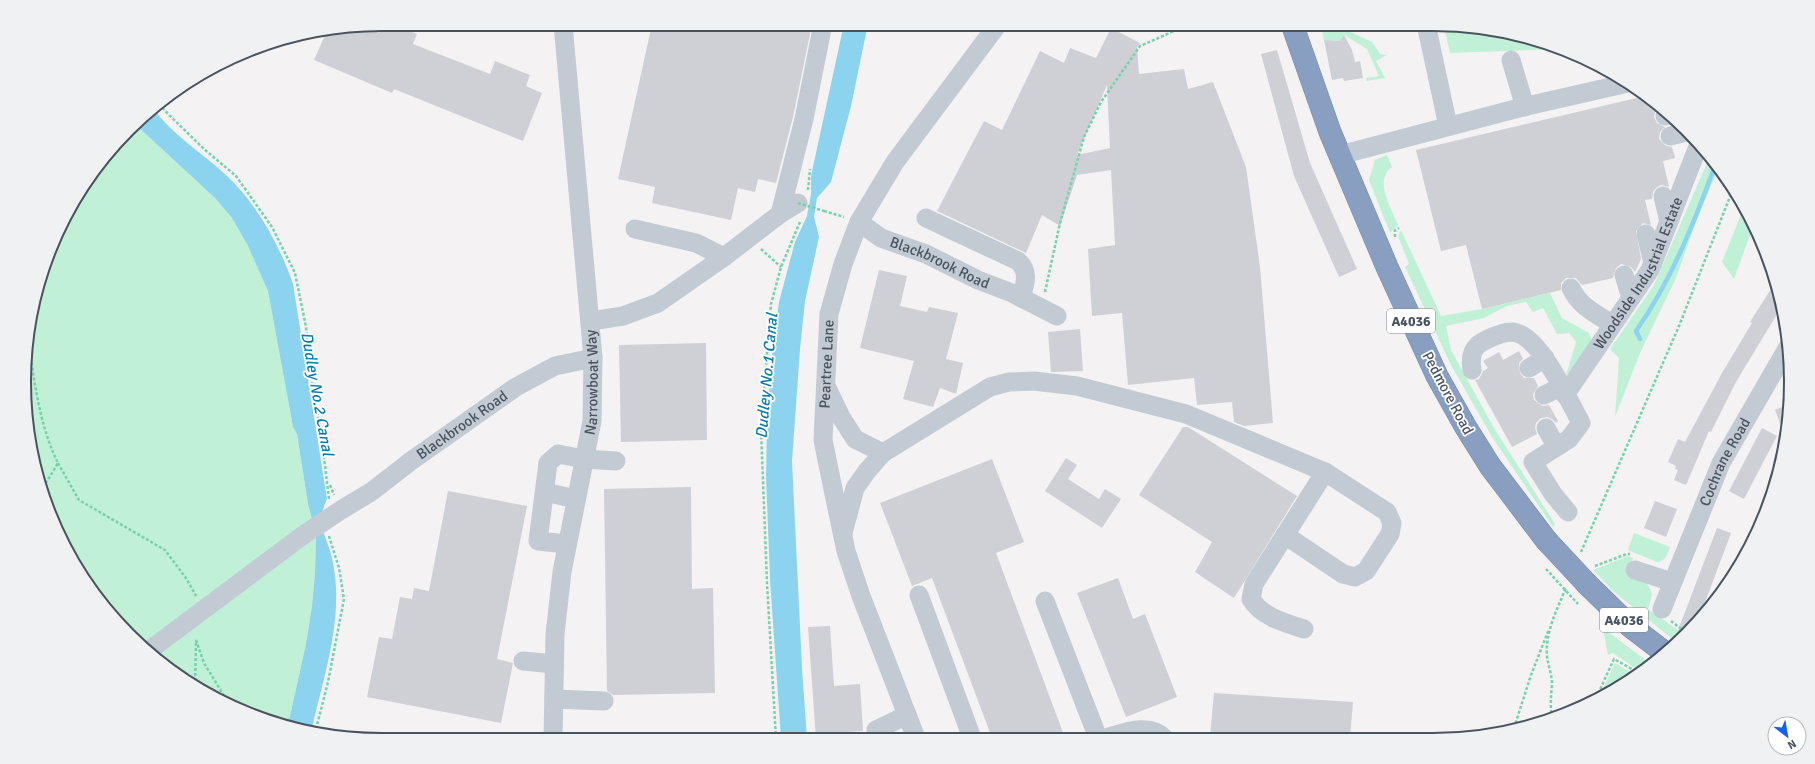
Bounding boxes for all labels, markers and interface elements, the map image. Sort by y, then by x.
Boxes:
street label: Woodside Industrial Estate [1590,194,1686,353]
street label: Blackbrook Road [887,233,992,293]
road number: A4036 [1387,309,1435,333]
water label: Dudley No.1 Canal [752,311,783,439]
street label: Peartree Lane [816,319,838,409]
street label: Narrowboat Way [580,329,602,437]
water label: Dudley No.2 Canal [296,330,338,459]
street label: Pedmore Road [1419,348,1477,438]
street label: Blackbrook Road [413,387,511,463]
street label: Cochrane Road [1696,415,1754,509]
road number: A4036 [1600,608,1648,632]
north arrow [1767,716,1807,756]
text: N [1785,737,1799,752]

